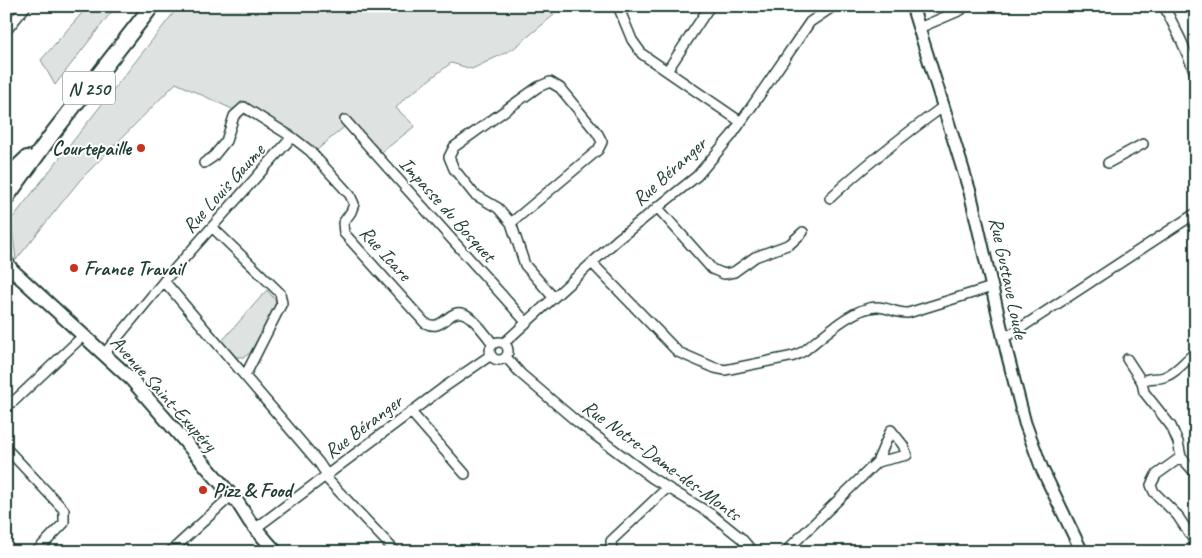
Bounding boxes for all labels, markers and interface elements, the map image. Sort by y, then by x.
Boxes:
road number: N 250 [63,72,115,105]
street label: Rue Béranger [627,130,713,211]
place label: Courtepaille [52,136,132,161]
street label: Rue Louis Gaume [177,137,271,238]
marker: Courtepaille [135,142,147,154]
street label: Impasse du Bosquet [394,152,503,269]
street label: Rue Gustave Loude [983,215,1034,343]
street label: Rue Icare [354,221,418,287]
place label: France Travail [84,256,187,281]
marker: France Travail [68,262,80,274]
street label: Avenue Saint-Exupéry [105,330,223,458]
street label: Rue Béranger [319,388,409,464]
street label: Rue Notre-Dame-des-Monts [577,394,748,528]
place label: Pizz & Food [213,478,295,503]
marker: Pizz & Food [197,484,209,496]

